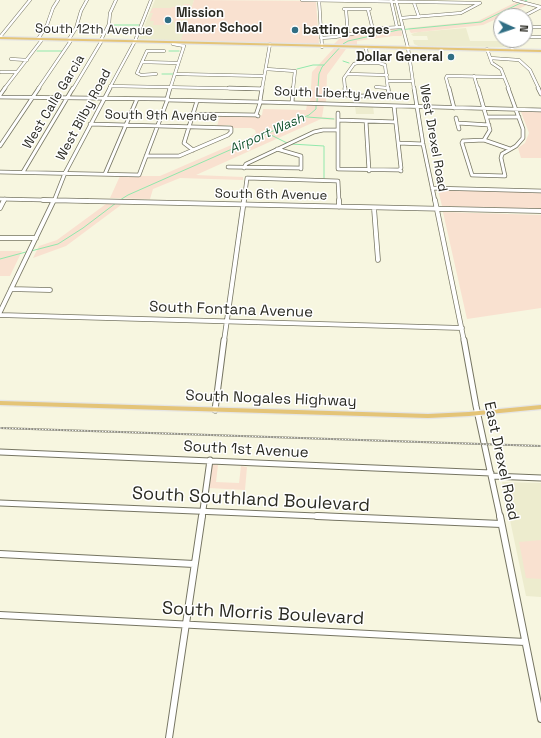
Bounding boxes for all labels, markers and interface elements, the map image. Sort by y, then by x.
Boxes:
place label: Mission Manor School [176,5,262,36]
north arrow [493,8,533,48]
marker: Mission Manor School [163,15,173,25]
street label: South 12th Avenue [35,21,153,39]
place label: batting cages [303,22,390,38]
marker: batting cages [290,25,300,35]
text: N [517,25,531,33]
place label: Dollar General [356,49,443,65]
street label: West Calle Garcia [20,52,88,152]
marker: Dollar General [446,52,456,62]
street label: West Bilby Road [53,67,115,163]
street label: West Drexel Road [416,83,450,193]
street label: South Liberty Avenue [274,84,410,104]
street label: South 9th Avenue [105,107,217,125]
water label: Airport Wash [227,111,307,157]
street label: South 6th Avenue [215,186,327,204]
street label: South Fontana Avenue [149,298,313,322]
street label: South Nogales Highway [185,387,357,411]
street label: East Drexel Road [480,400,522,522]
street label: South 1st Avenue [183,438,309,462]
street label: South Southland Boulevard [132,483,370,517]
street label: South Morris Boulevard [161,598,365,630]

